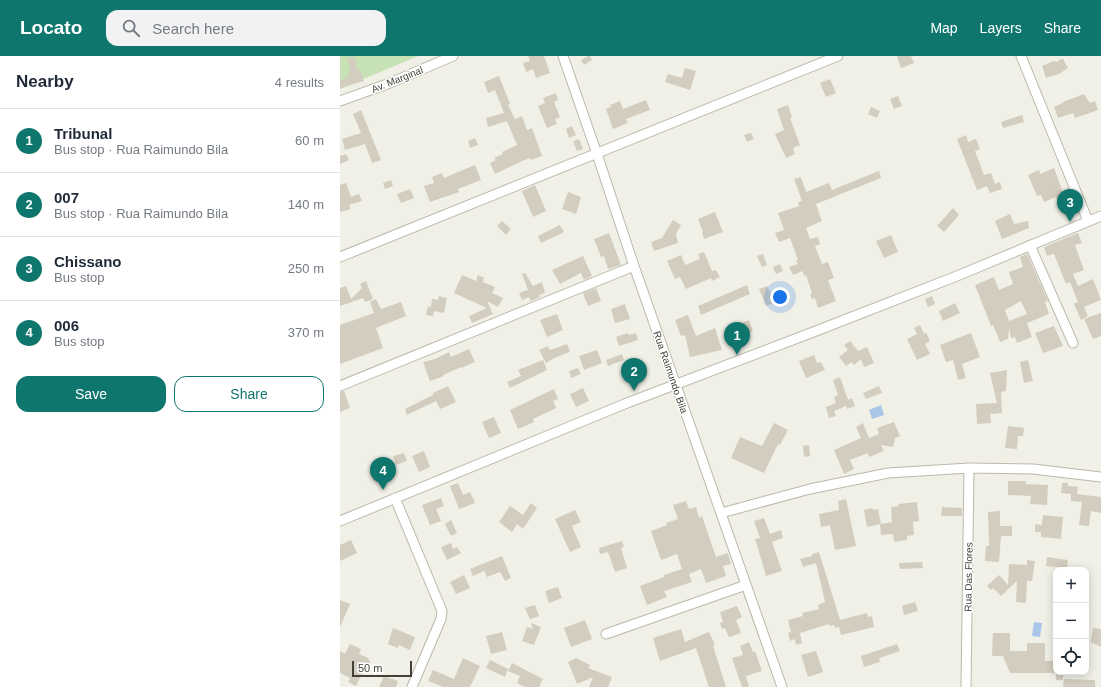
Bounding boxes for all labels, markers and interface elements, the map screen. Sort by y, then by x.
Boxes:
search box [106,10,386,46]
text: Locato [20,17,82,38]
icon: search [120,17,142,39]
text: Search here [152,20,234,37]
text: Map [930,20,958,36]
text: Layers [980,20,1022,36]
text: Share [1044,20,1081,36]
street label: Av. Marginal [370,64,425,95]
text: Nearby [16,72,74,91]
text: 4 results [275,75,324,90]
text: Tribunal [54,125,112,142]
text: 1 [25,133,33,148]
text: 60 m [295,133,324,148]
text: Bus stop · Rua Raimundo Bila [54,142,228,157]
text: 007 [54,189,79,206]
pin: 3 [1057,189,1083,222]
text: 2 [25,197,33,212]
text: 140 m [288,197,324,212]
text: Bus stop · Rua Raimundo Bila [54,206,228,221]
text: Chissano [54,253,122,270]
text: 3 [25,261,33,276]
text: 250 m [288,261,324,276]
text: Bus stop [54,270,105,285]
your location [770,287,790,307]
text: 006 [54,317,79,334]
pin: 1 [724,322,750,355]
text: 4 [25,325,33,340]
text: 370 m [288,325,324,340]
street label: Rua Raimundo Bila [651,330,690,415]
text: Bus stop [54,334,105,349]
pin: 2 [621,358,647,391]
button: Save [16,376,166,412]
button: Share [174,376,324,412]
pin: 4 [370,457,396,490]
street label: Rua Das Flores [962,542,975,612]
map controls [1053,567,1089,675]
button: + [1053,567,1089,603]
button: − [1053,603,1089,639]
button: locate [1053,639,1089,675]
scale bar [352,659,412,678]
text: 50 m [358,662,382,674]

